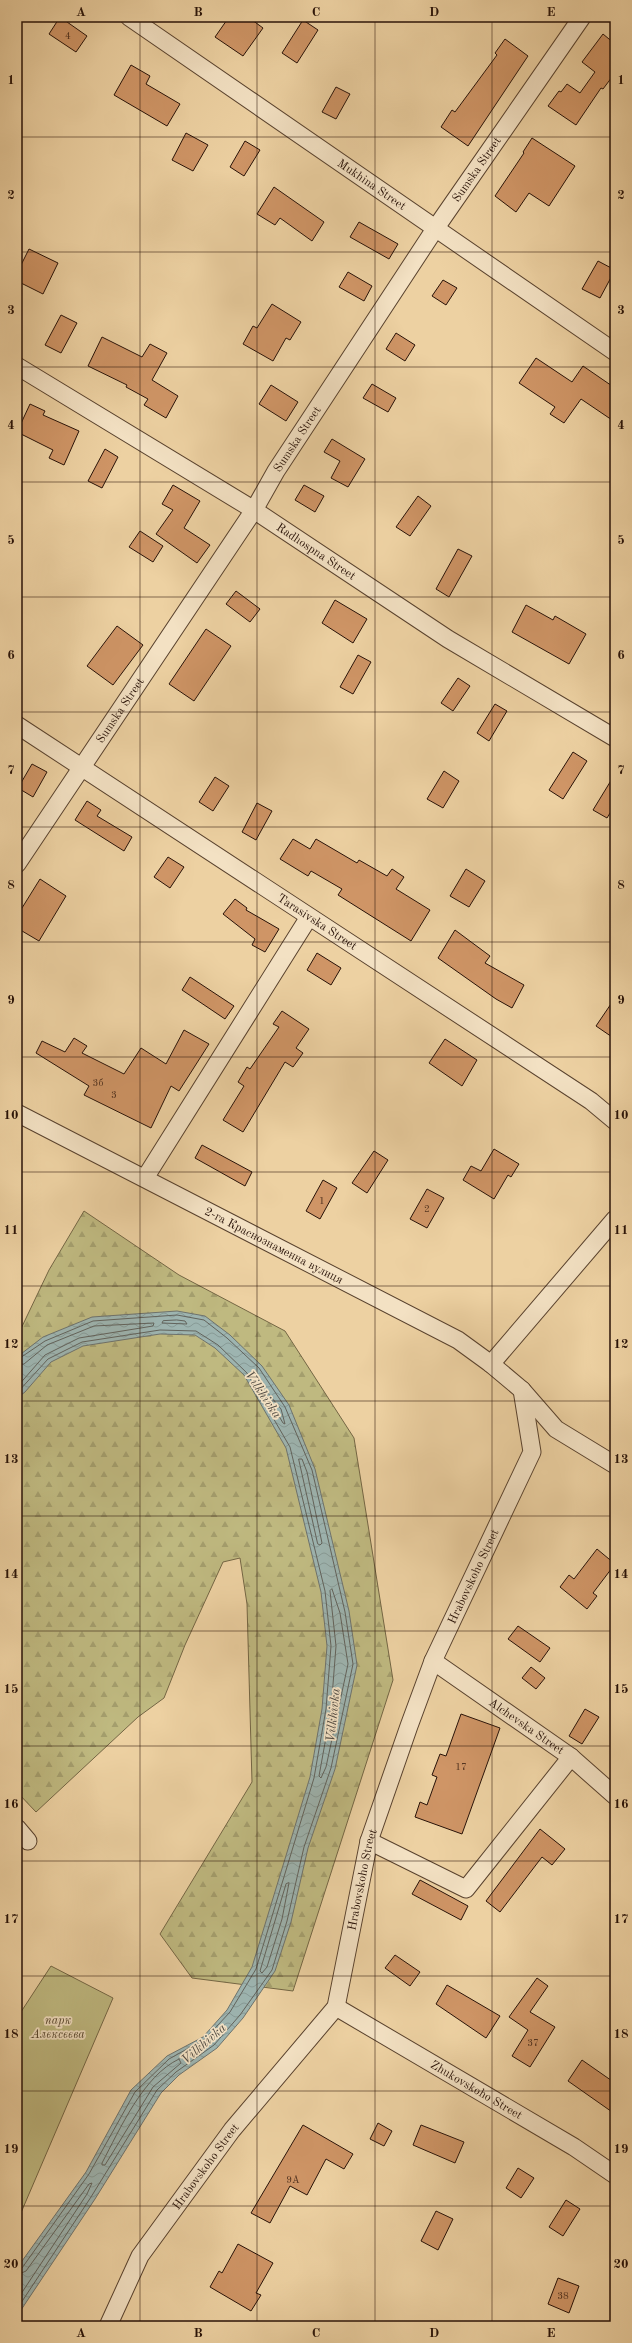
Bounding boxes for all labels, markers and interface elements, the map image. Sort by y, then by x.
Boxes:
text: A [76,6,86,19]
text: B [193,6,203,19]
text: C [312,6,320,19]
text: D [429,6,439,19]
text: E [547,6,556,19]
house number: 4 [65,31,71,41]
text: 1 [7,74,15,87]
text: 1 [617,74,625,87]
street label: Sumska Street [451,135,504,205]
street label: Mukhina Street [335,158,408,213]
text: 2 [7,189,15,202]
text: 2 [617,189,625,202]
text: 3 [7,304,15,317]
text: 3 [617,304,625,317]
street label: Sumska Street [272,405,324,475]
text: 4 [7,419,15,432]
text: 4 [617,419,625,432]
street label: Radhospna Street [274,522,357,583]
text: 5 [7,534,15,547]
text: 5 [617,534,625,547]
text: 6 [7,649,15,662]
text: 6 [617,649,625,662]
street label: Sumska Street [95,676,147,746]
text: 7 [7,764,15,777]
text: 7 [617,764,625,777]
text: 8 [7,879,15,892]
text: 8 [617,879,625,892]
street label: Tarasivska Street [275,892,359,953]
text: 9 [7,994,15,1007]
text: 9 [617,994,625,1007]
house number: 3б [93,1078,103,1088]
house number: 3 [111,1090,117,1100]
text: 10 [3,1109,19,1122]
text: 10 [613,1109,629,1122]
house number: 1 [319,1196,325,1206]
house number: 2 [424,1204,430,1214]
street label: 2-га Краснознаменна вулиця [202,1206,345,1287]
text: 11 [3,1224,19,1237]
text: 11 [613,1224,629,1237]
text: 12 [3,1338,19,1351]
text: 12 [613,1338,629,1351]
water label: Vilkhivka [242,1369,283,1421]
text: 13 [3,1453,19,1466]
text: 13 [613,1453,629,1466]
street label: Hrabovskoho Street [446,1527,502,1626]
text: 14 [3,1568,19,1581]
text: 14 [613,1568,629,1581]
text: 15 [3,1683,19,1696]
text: 15 [613,1683,629,1696]
water label: Vilkhivka [324,1687,343,1743]
street label: Alchevska Street [486,1697,566,1757]
house number: 17 [455,1762,467,1772]
text: 16 [3,1798,19,1811]
text: 16 [613,1798,629,1811]
street label: Hrabovskoho Street [346,1828,380,1932]
text: 17 [3,1913,19,1926]
text: 17 [613,1913,629,1926]
park label: парк Алєксєєва [30,2015,85,2041]
water label: Vilkhivka [179,2021,229,2067]
text: 18 [3,2028,19,2041]
text: 18 [613,2028,629,2041]
house number: 37 [527,2038,539,2048]
street label: Zhukovskoho Street [428,2059,524,2122]
street label: Hrabovskoho Street [171,2122,242,2212]
text: 19 [3,2143,19,2156]
text: 19 [613,2143,629,2156]
house number: 9А [286,2175,300,2185]
text: 20 [3,2258,19,2271]
text: 20 [613,2258,629,2271]
house number: 38 [557,2291,569,2301]
text: A [76,2327,86,2340]
text: B [193,2327,203,2340]
text: C [312,2327,320,2340]
text: D [429,2327,439,2340]
text: E [547,2327,556,2340]

